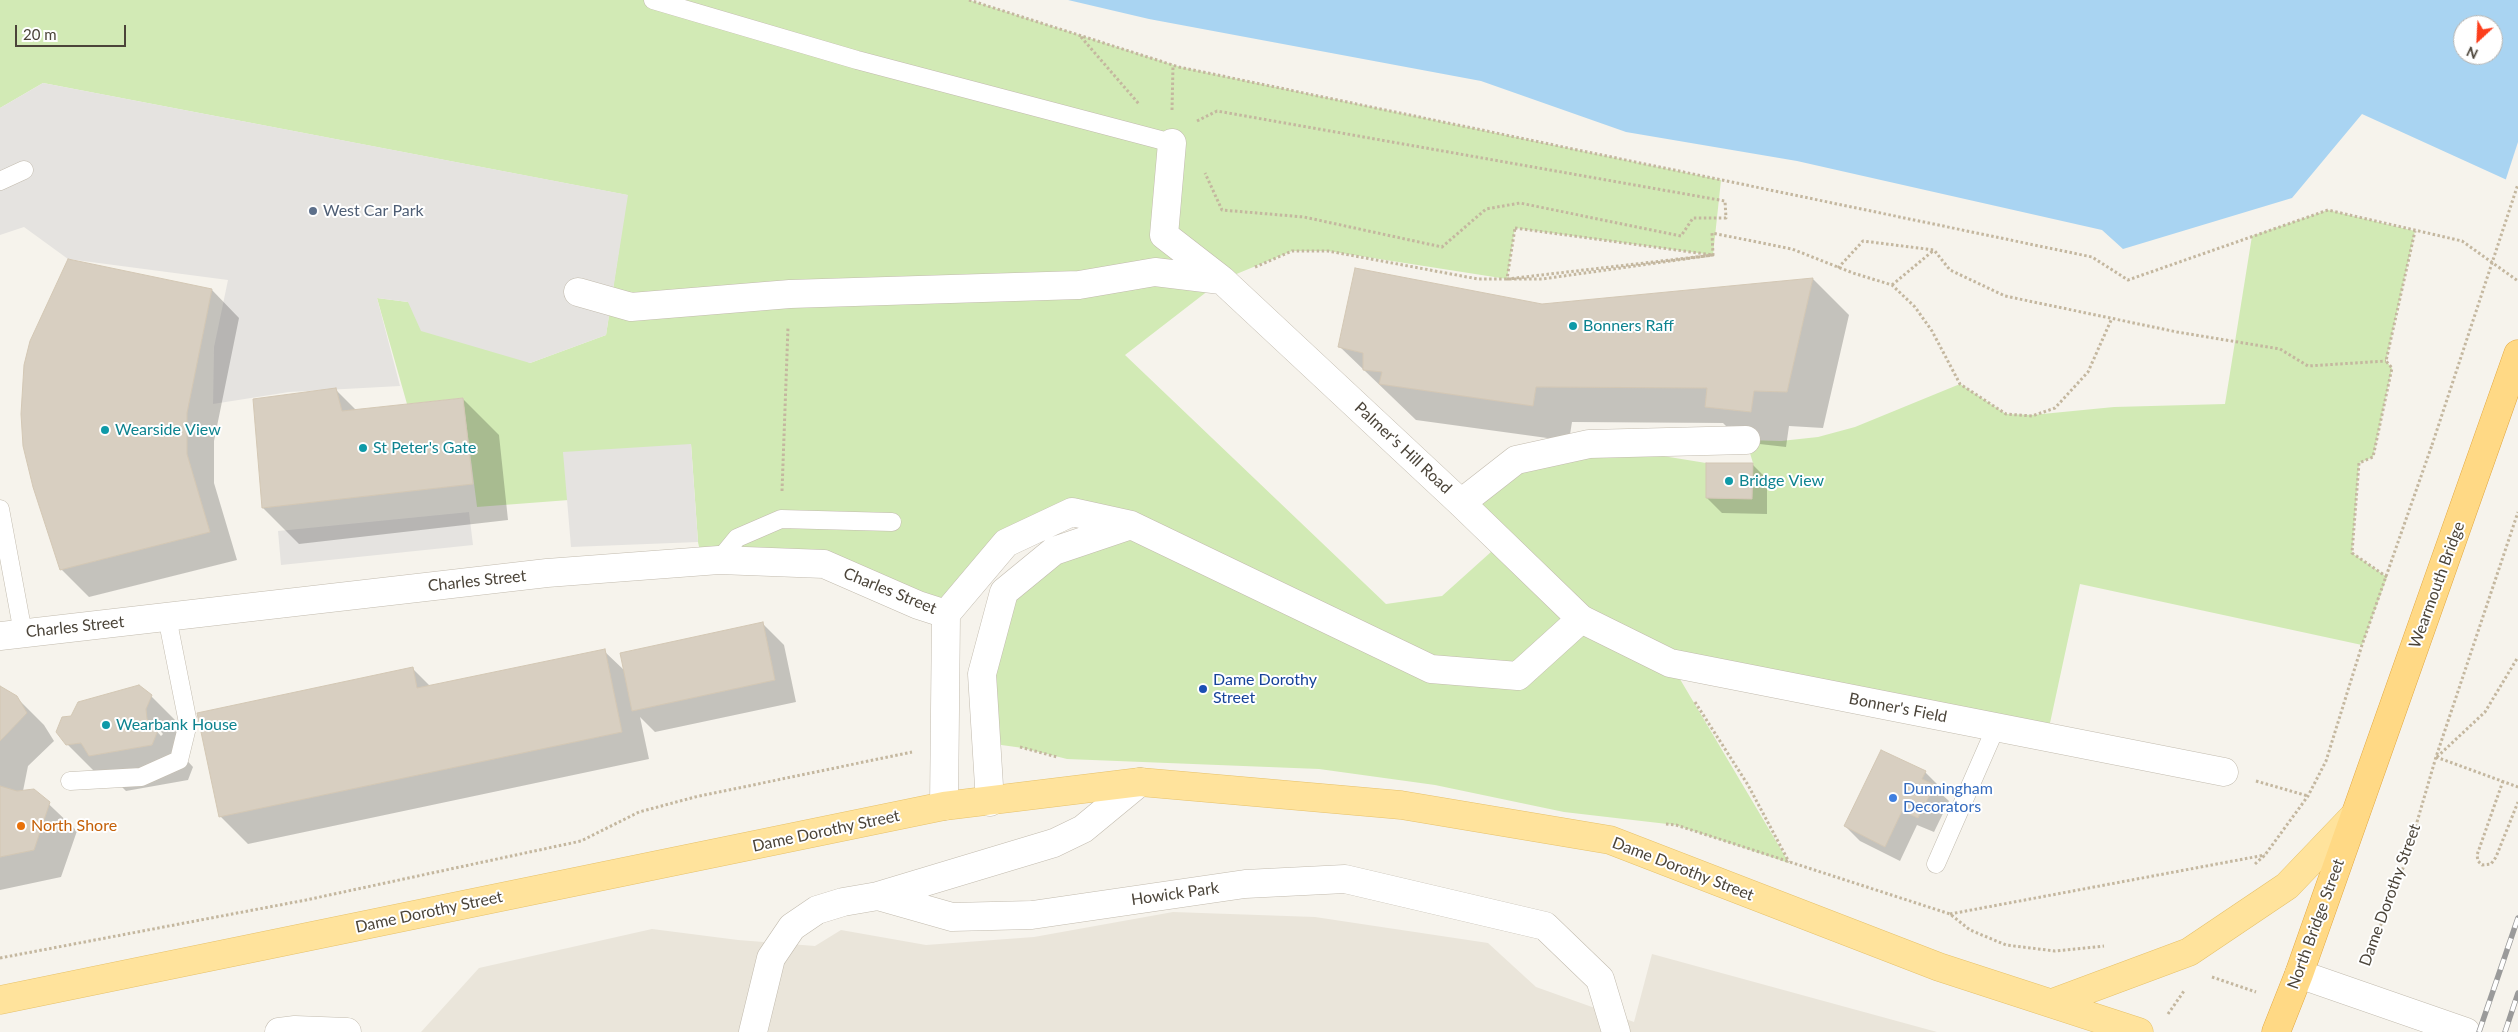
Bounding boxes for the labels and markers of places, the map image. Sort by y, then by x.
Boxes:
place label: West Car Park [323,201,424,221]
marker: West Car Park [307,205,319,217]
place label: Bonners Raff [1583,316,1674,336]
marker: Bonners Raff [1567,320,1579,332]
place label: Wearside View [115,420,221,440]
marker: Wearside View [99,424,111,436]
place label: St Peter's Gate [373,438,476,458]
marker: St Peter's Gate [357,442,369,454]
place label: Bridge View [1739,471,1824,491]
marker: Bridge View [1723,475,1735,487]
place label: Dame Dorothy Street [1213,670,1317,708]
marker: Dame Dorothy Street [1197,683,1209,695]
place label: Wearbank House [116,715,237,735]
marker: Wearbank House [100,719,112,731]
place label: Dunningham Decorators [1903,779,1993,817]
marker: Dunningham Decorators [1887,792,1899,804]
place label: North Shore [31,816,117,836]
marker: North Shore [15,820,27,832]

